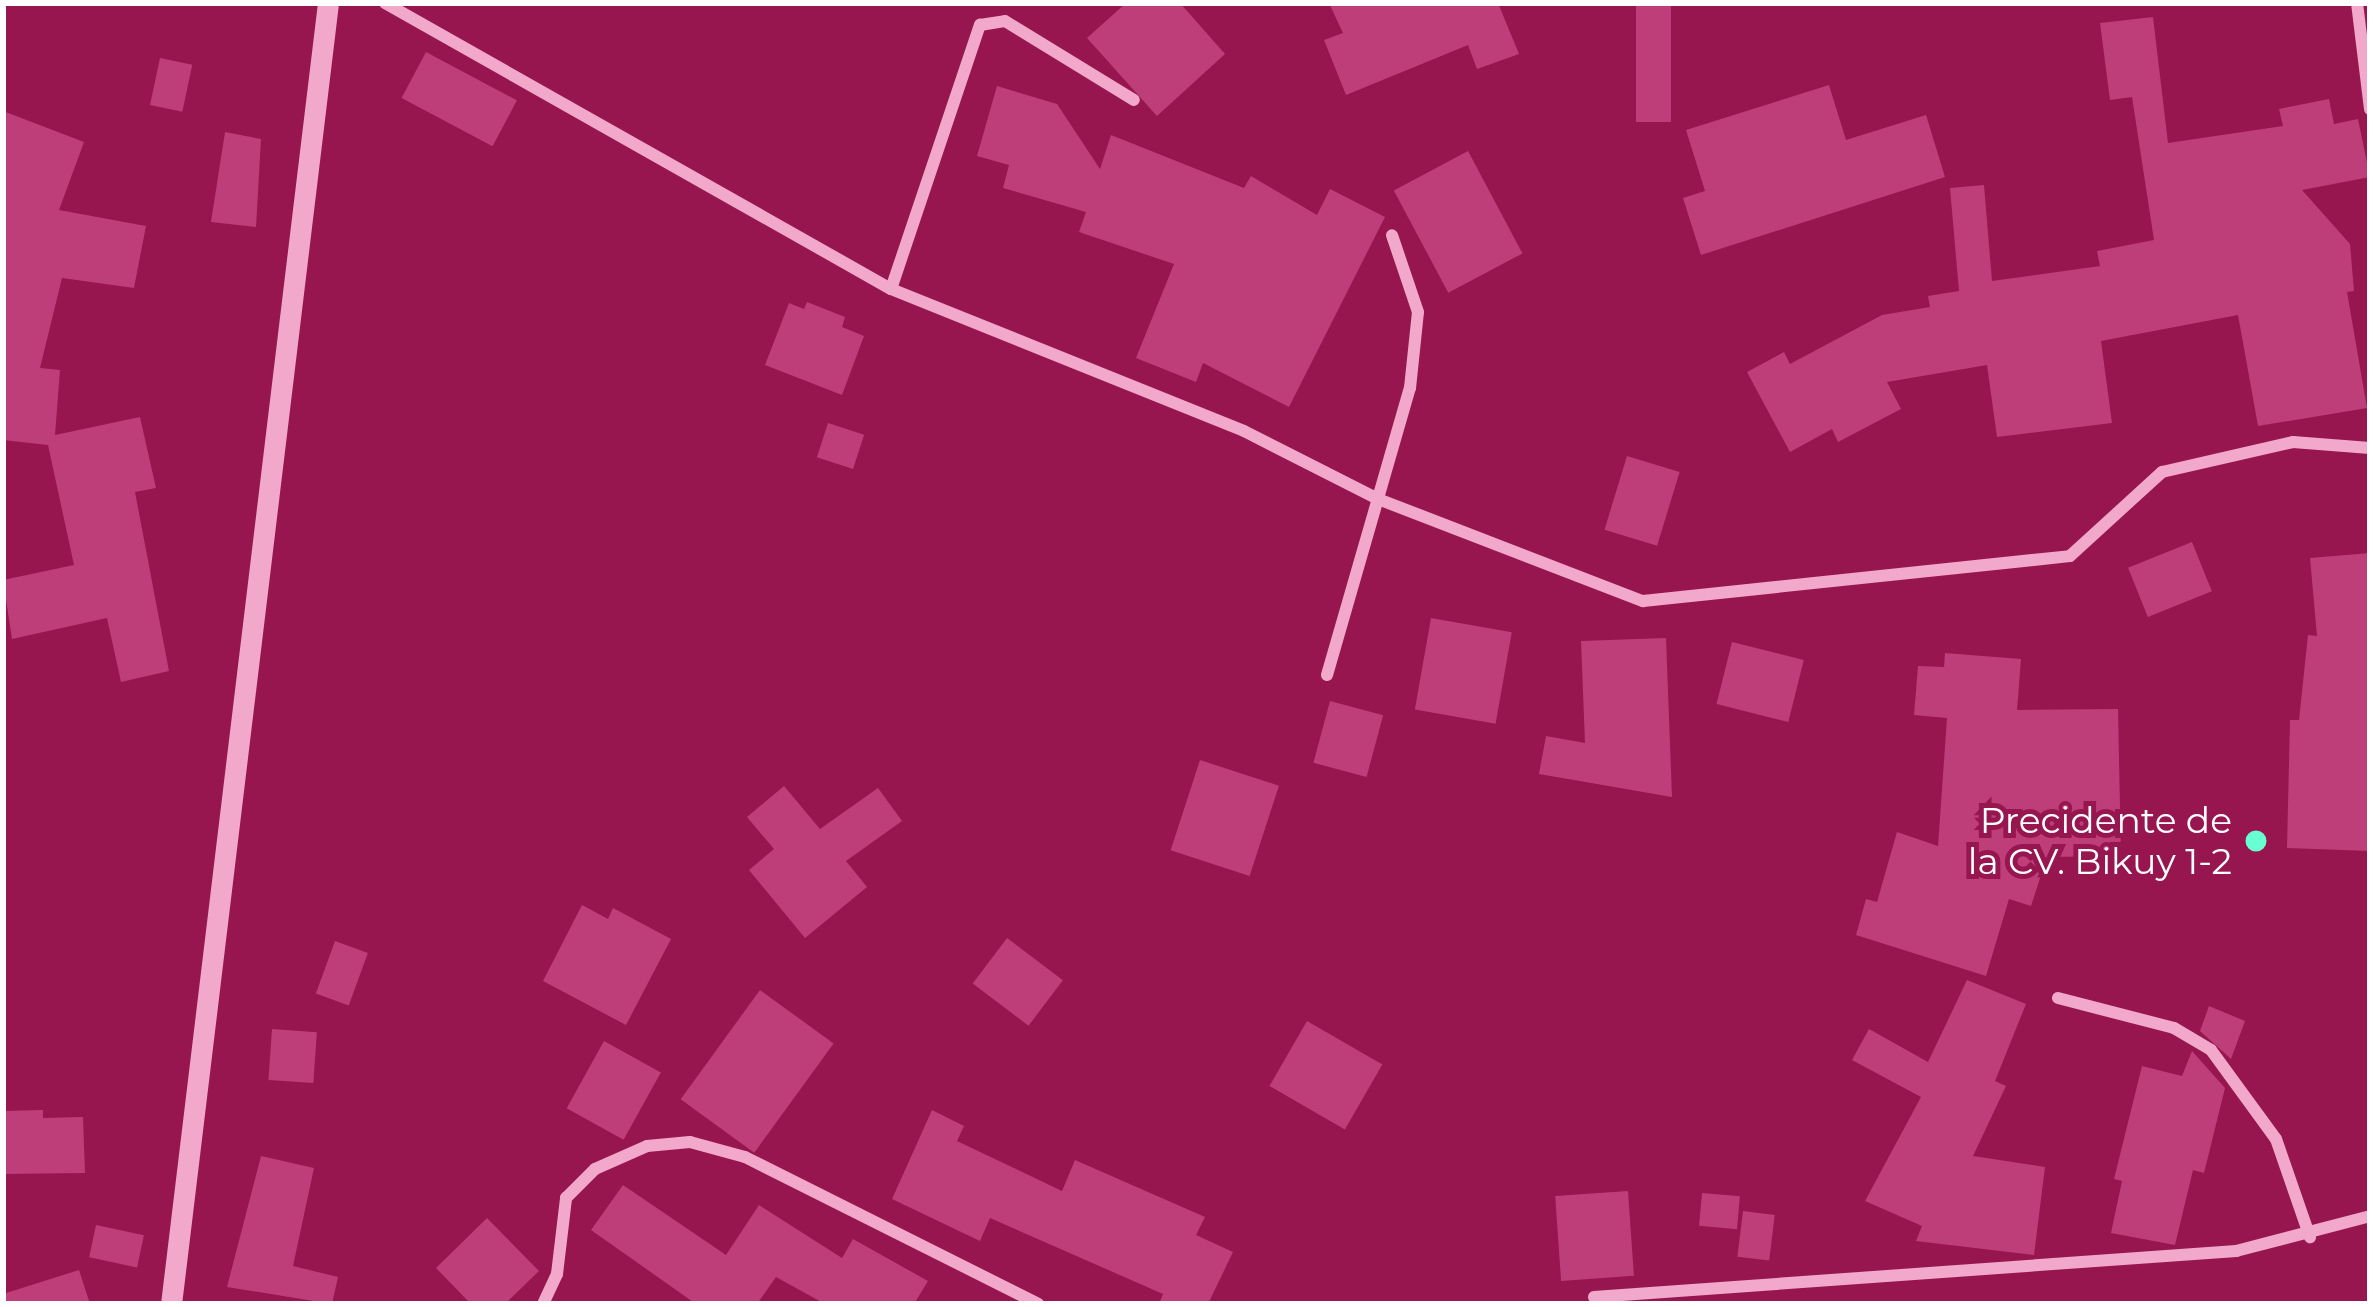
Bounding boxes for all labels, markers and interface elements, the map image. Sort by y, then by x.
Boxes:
place label: Precidente de la CV. Bikuy 1-2 [1968,798,2232,883]
marker: Precidente de la CV. Bikuy 1-2 [2243,828,2269,854]

